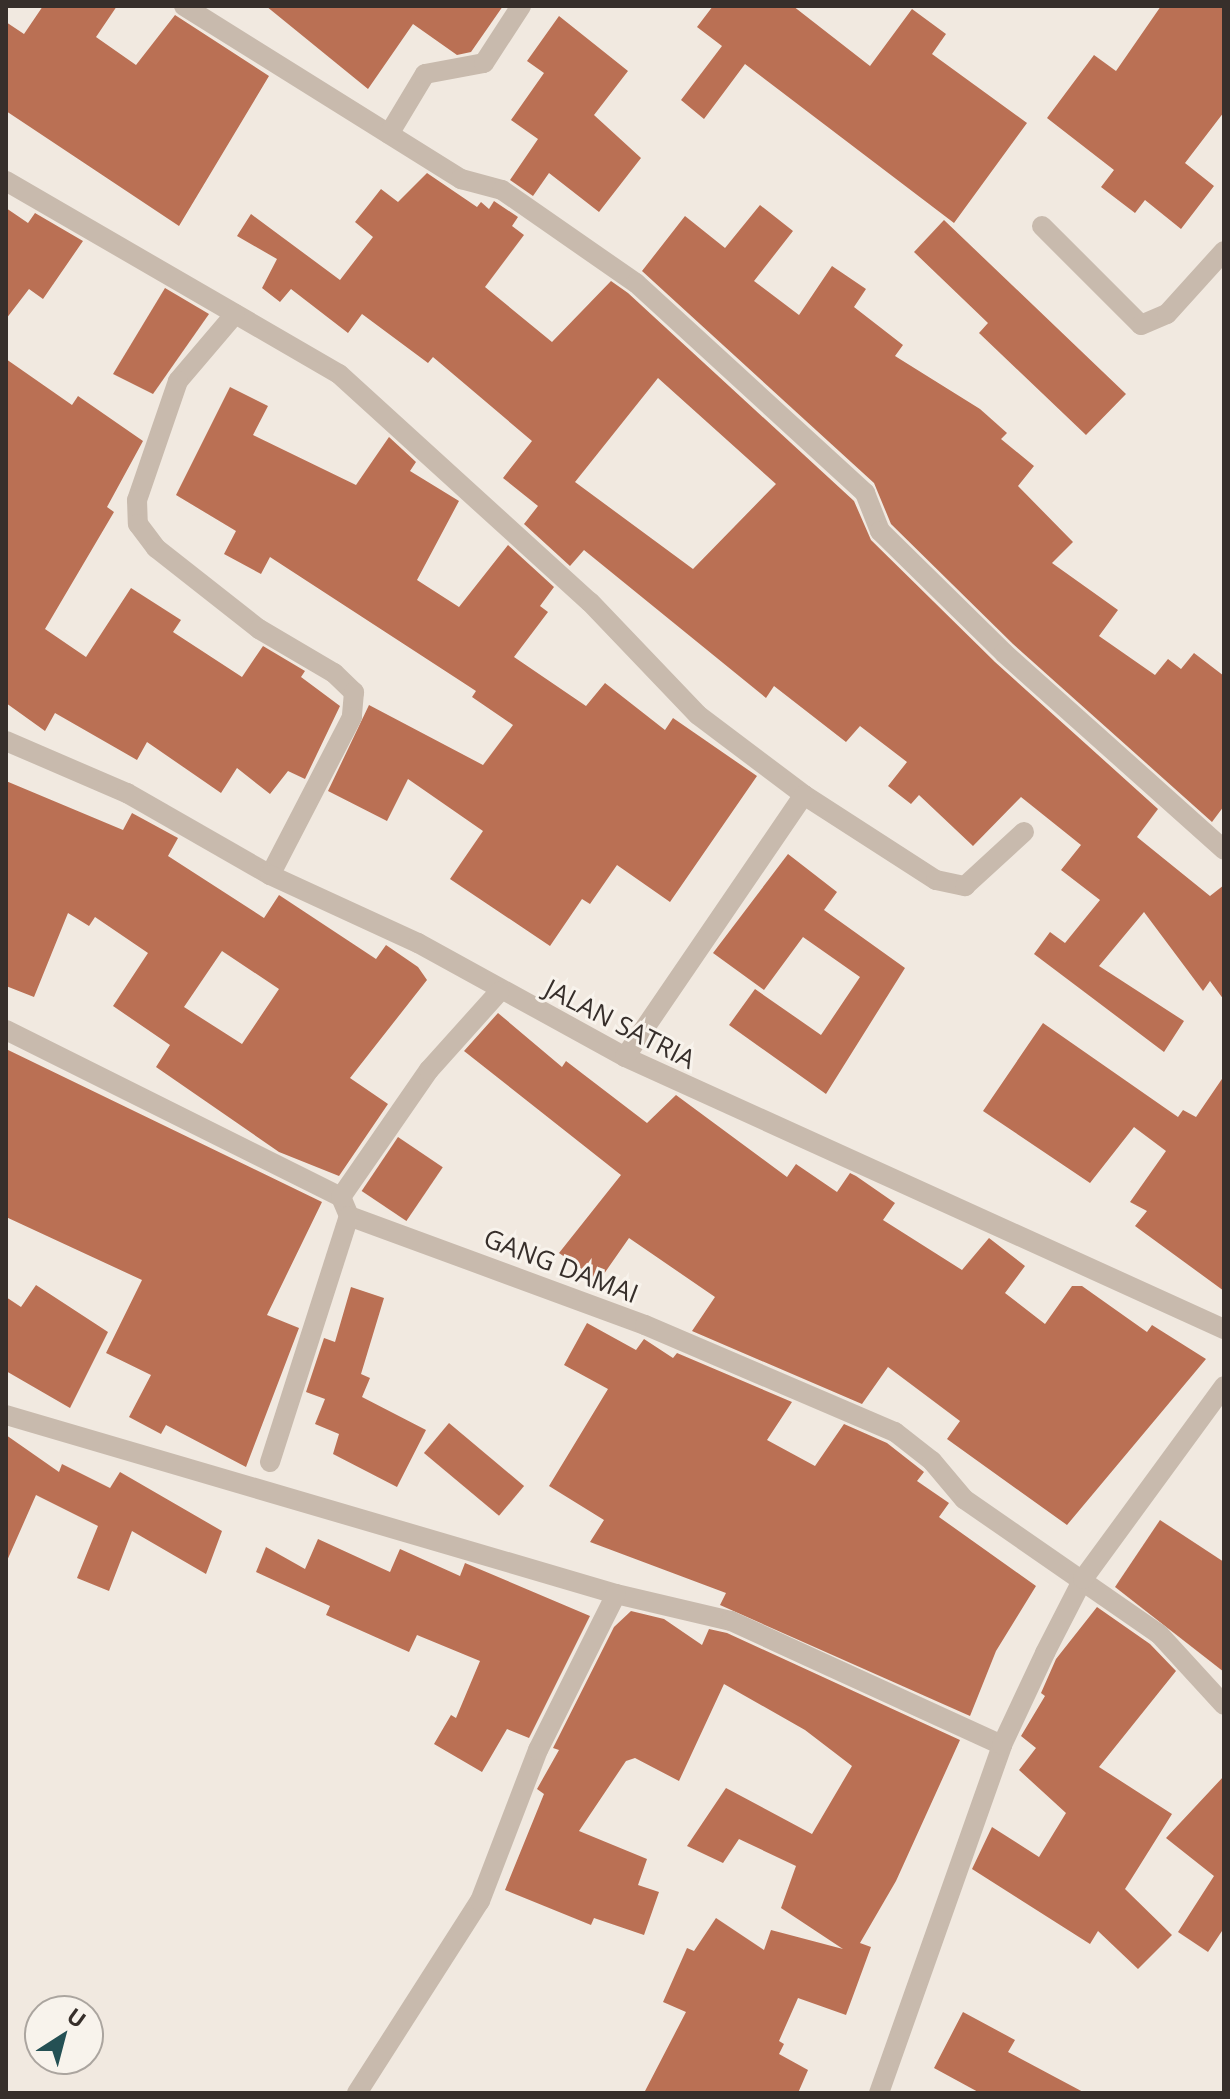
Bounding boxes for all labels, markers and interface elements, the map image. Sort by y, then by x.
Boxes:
street label: JALAN SATRIA [540,973,700,1075]
street label: GANG DAMAI [479,1222,643,1310]
north arrow [24,1995,104,2075]
text: U [61,2000,92,2034]

